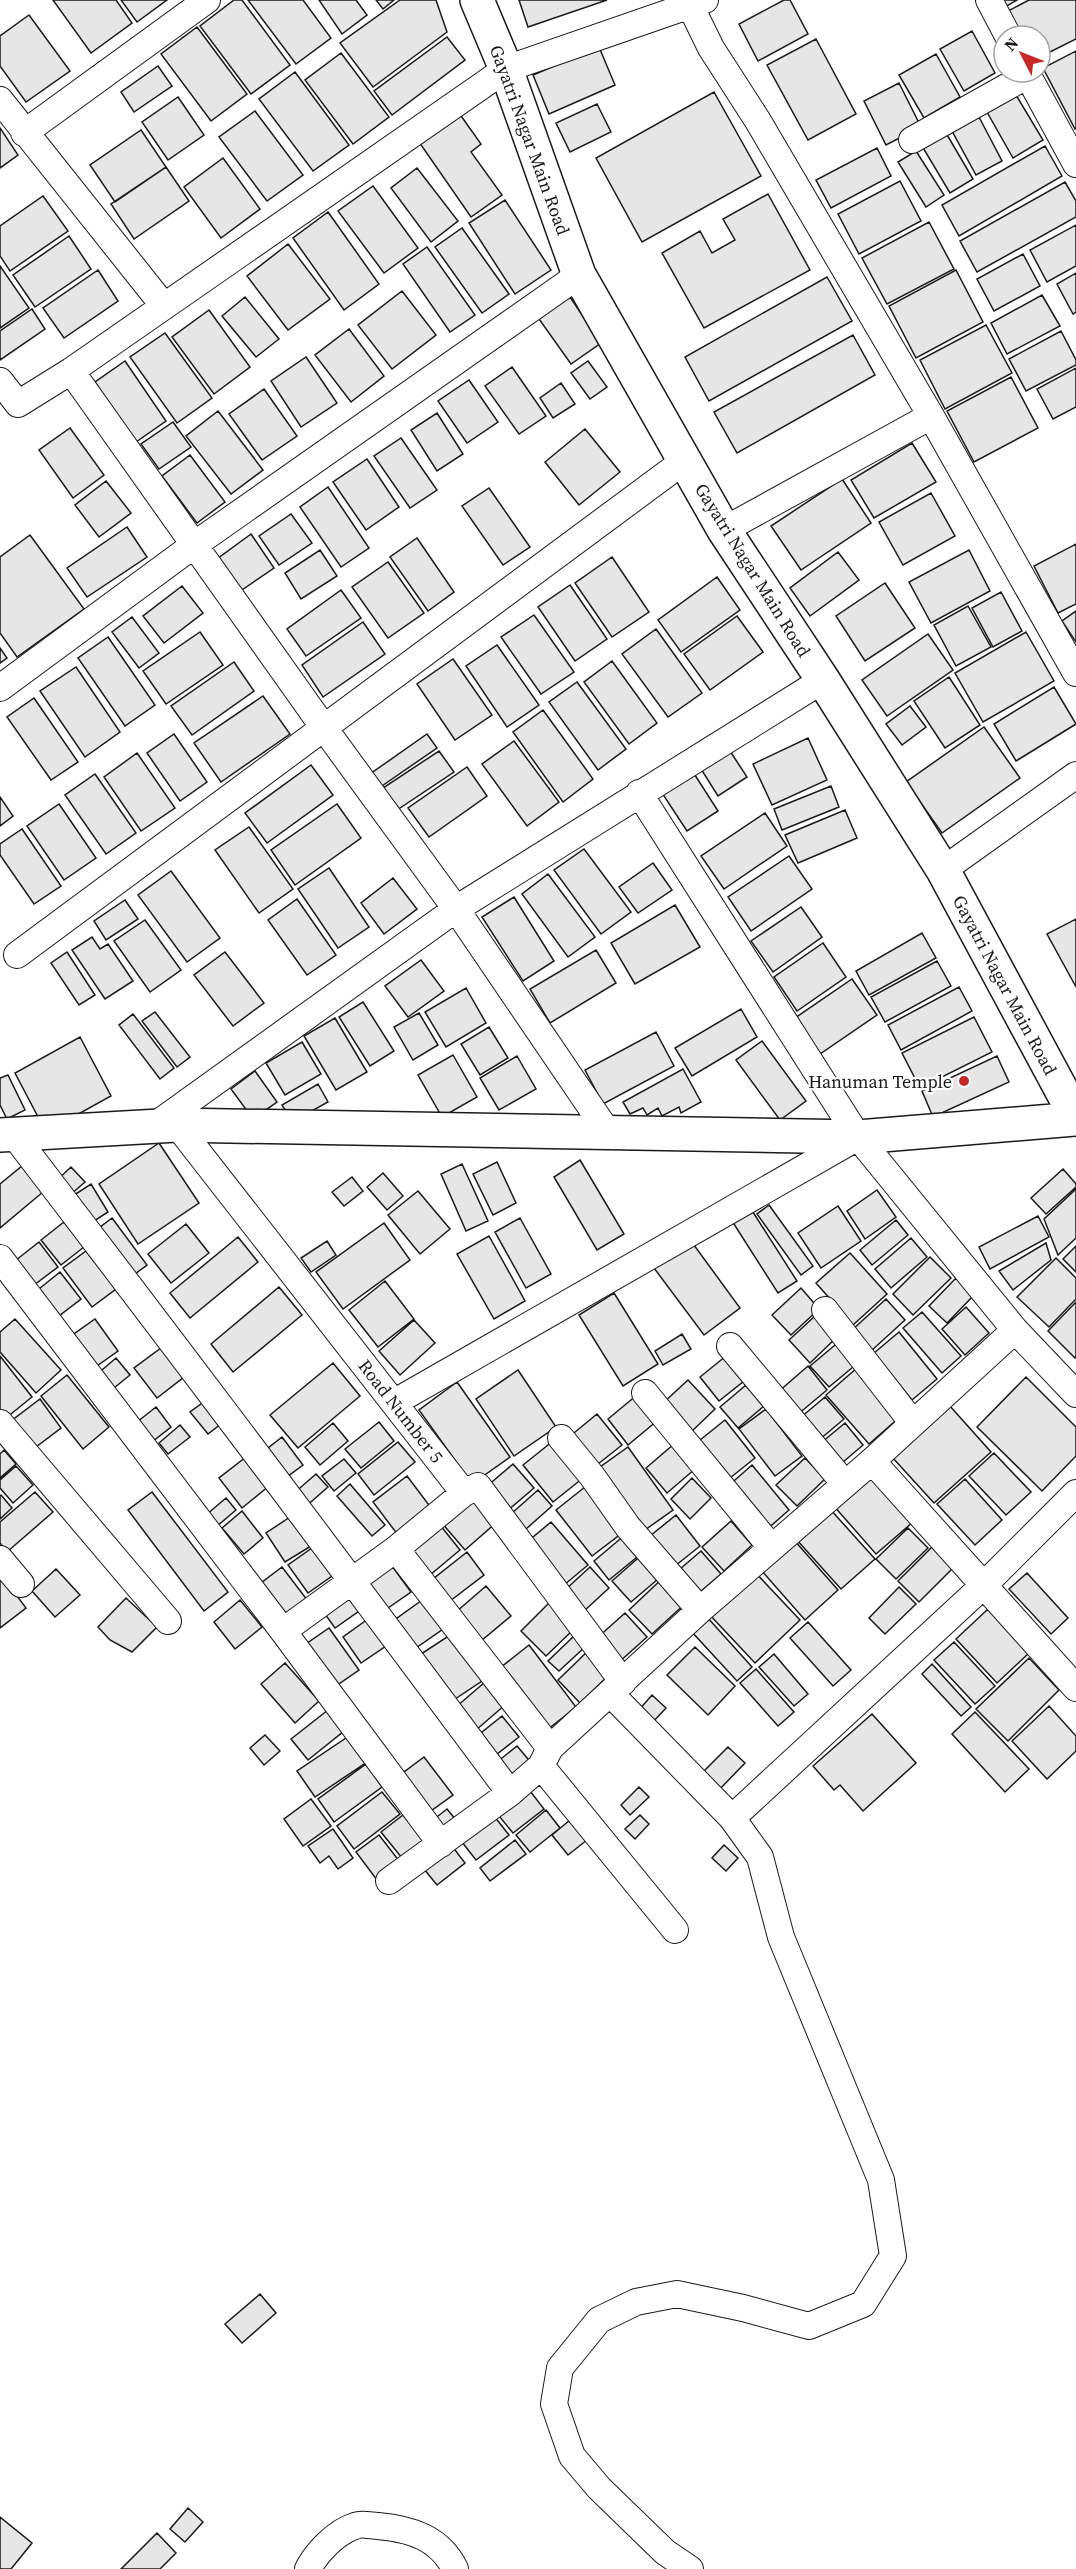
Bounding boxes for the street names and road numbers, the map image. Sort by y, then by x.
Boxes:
street label: Gayatri Nagar Main Road [484,42,576,238]
street label: Gayatri Nagar Main Road [689,478,817,662]
street label: Gayatri Nagar Main Road [947,891,1063,1079]
street label: Road Number 5 [353,1354,449,1468]

